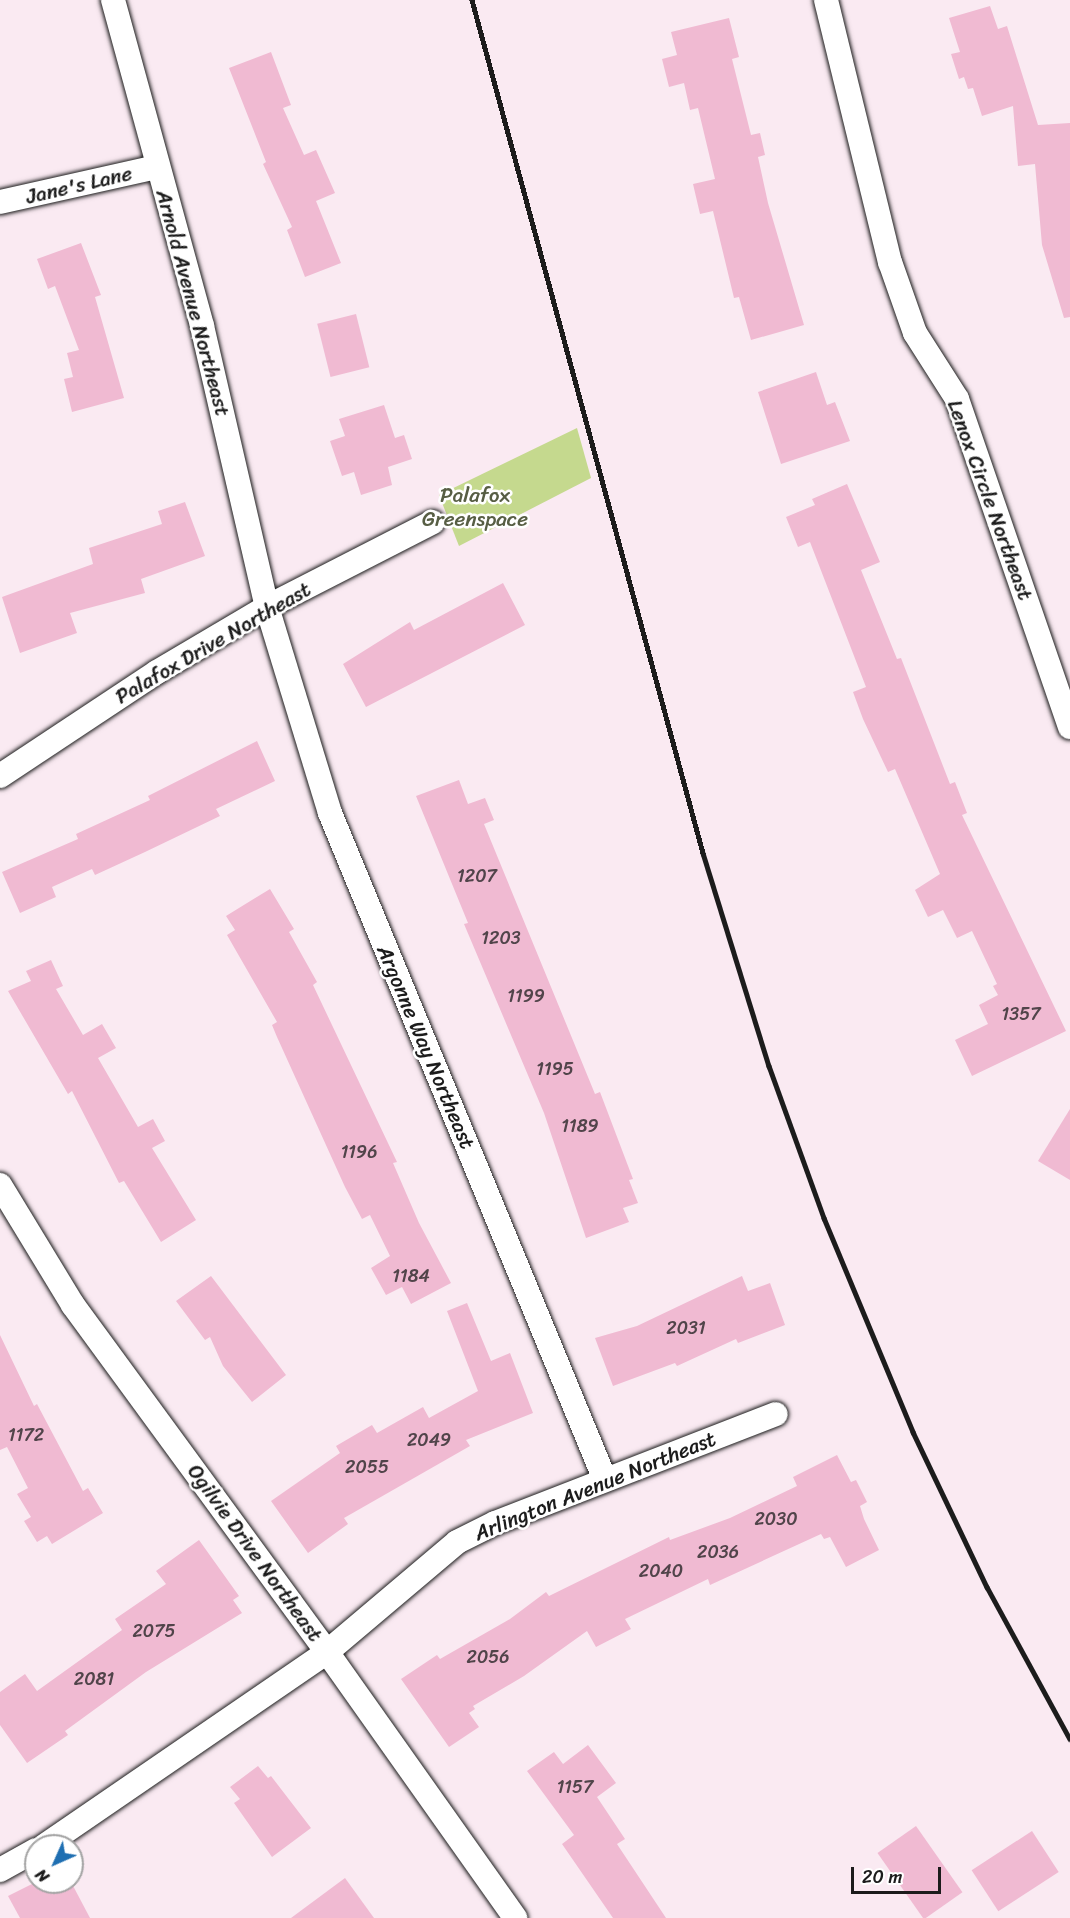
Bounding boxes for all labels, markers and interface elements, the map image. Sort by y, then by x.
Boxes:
street label: Jane's Lane [24,161,134,209]
street label: Arnold Avenue Northeast [151,187,235,419]
street label: Lenox Circle Northeast [942,396,1038,604]
park label: Palafox Greenspace [422,482,528,532]
street label: Palafox Drive Northeast [110,576,316,710]
house number: 1207 [457,865,497,887]
house number: 1203 [481,927,521,949]
street label: Argonne Way Northeast [371,941,481,1153]
house number: 1199 [507,985,545,1007]
house number: 1357 [1002,1003,1040,1025]
house number: 1195 [536,1058,574,1080]
house number: 1189 [561,1115,599,1137]
house number: 1196 [341,1141,377,1163]
house number: 1184 [392,1265,430,1287]
house number: 2031 [666,1317,706,1339]
house number: 1172 [8,1424,44,1446]
street label: Arlington Avenue Northeast [470,1426,720,1546]
house number: 2049 [407,1429,451,1451]
house number: 2055 [345,1456,389,1478]
street label: Ogilvie Drive Northeast [182,1459,328,1647]
house number: 2030 [754,1508,798,1530]
house number: 2036 [697,1541,739,1563]
house number: 2040 [639,1560,683,1582]
house number: 2075 [132,1620,176,1642]
house number: 2056 [467,1646,509,1668]
house number: 2081 [74,1668,114,1690]
house number: 1157 [557,1776,593,1798]
north arrow [24,1834,84,1894]
scale bar [854,1855,944,1893]
text: N [28,1861,57,1890]
text: 20 m [862,1861,902,1893]

